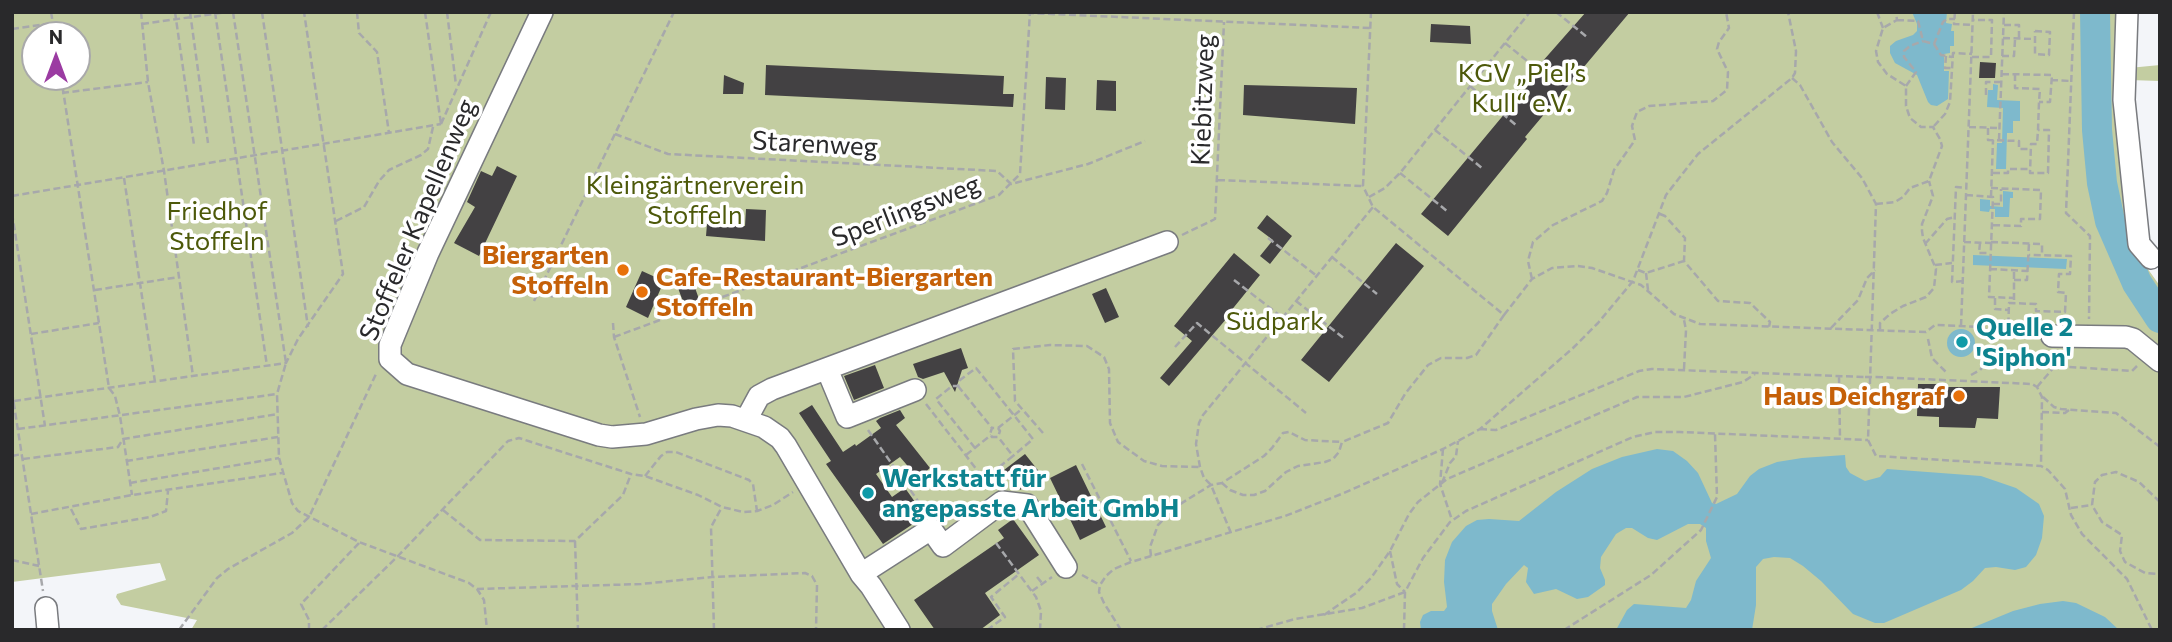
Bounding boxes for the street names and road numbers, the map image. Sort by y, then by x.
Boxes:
street label: Kiebitzweg [1185,34,1221,166]
street label: Stoffeler Kapellenweg [353,95,483,345]
street label: Starenweg [751,125,879,163]
street label: Sperlingsweg [827,168,985,254]

